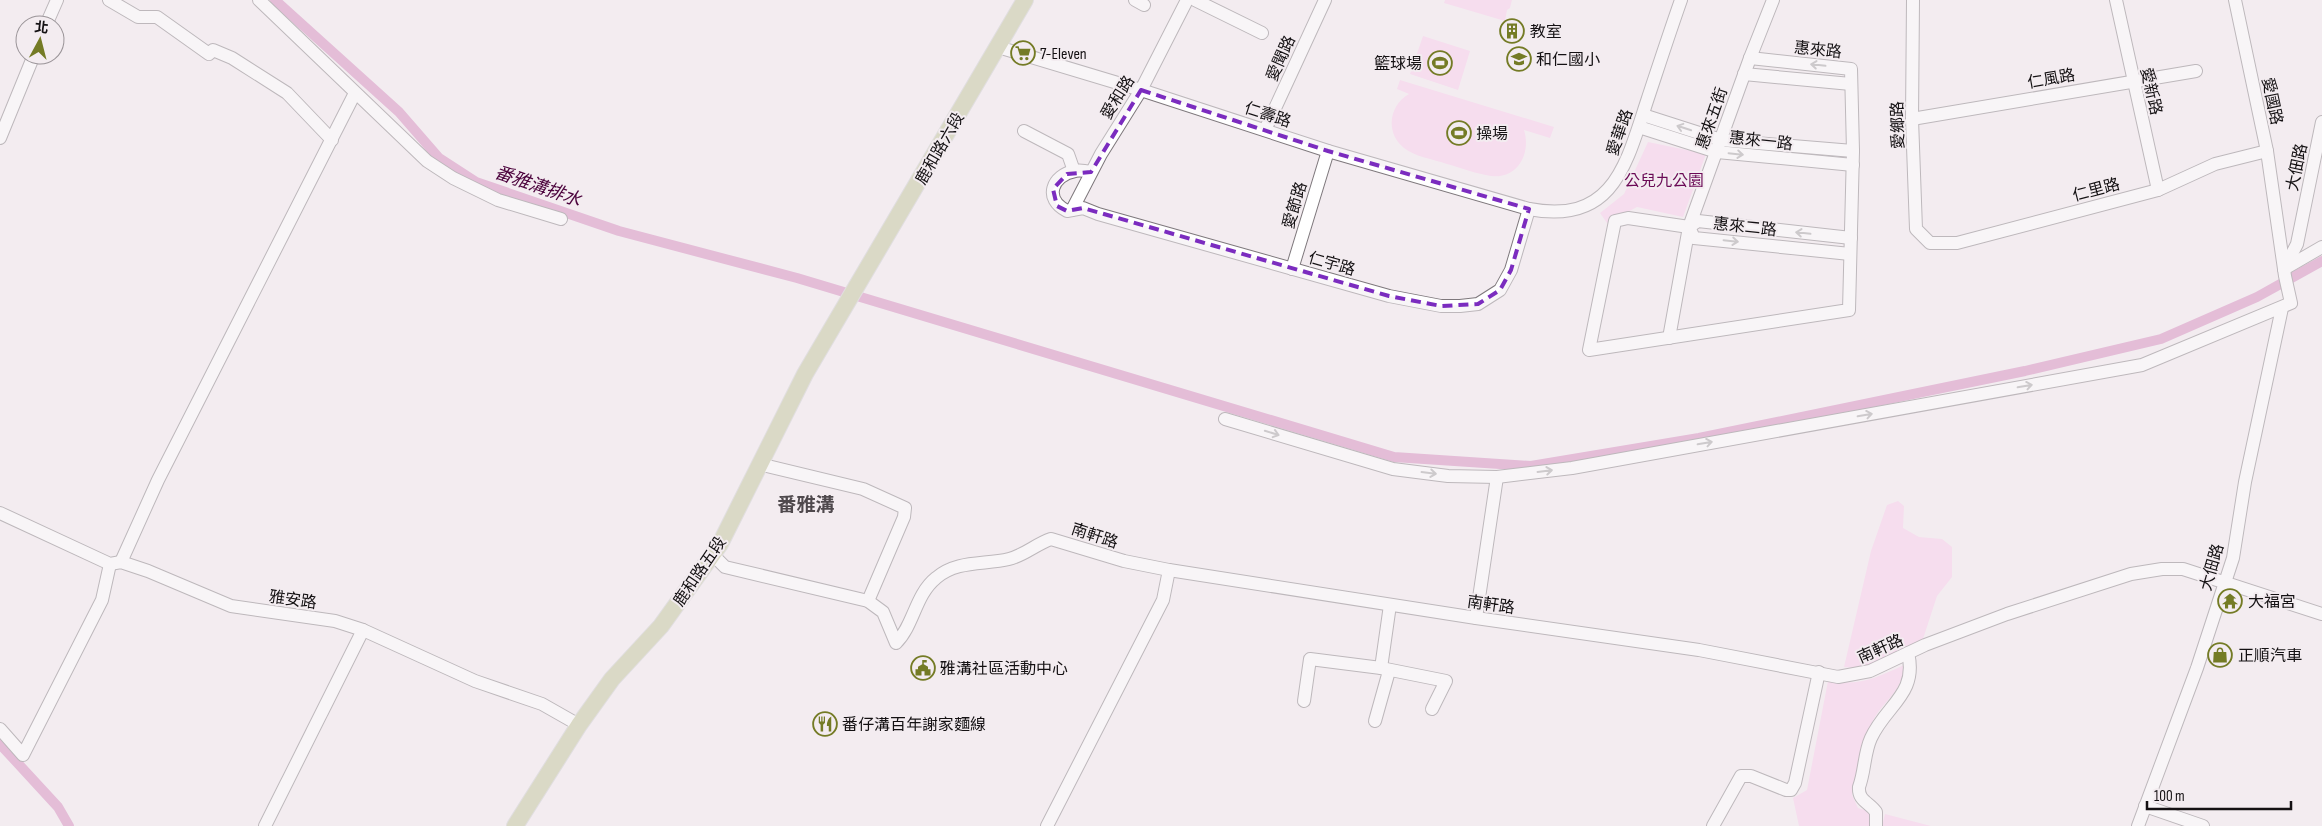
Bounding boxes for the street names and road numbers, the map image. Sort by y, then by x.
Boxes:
street label: 愛聞路 [1263,33,1300,84]
street label: 惠來路 [1793,39,1843,62]
street label: 仁風路 [2026,66,2077,93]
street label: 愛新路 [2136,66,2165,117]
street label: 愛和路 [1097,72,1139,123]
street label: 愛國路 [2257,76,2286,127]
street label: 惠來五街 [1693,85,1732,152]
street label: 仁壽路 [1242,99,1293,132]
street label: 愛鄉路 [1889,101,1908,149]
street label: 愛華路 [1604,107,1637,158]
street label: 鹿和路六段 [912,109,969,188]
street label: 惠來一路 [1728,129,1794,154]
street label: 大佃路 [2283,142,2312,193]
street label: 仁里路 [2071,175,2122,206]
street label: 愛節路 [1279,180,1312,231]
street label: 惠來二路 [1712,215,1778,240]
street label: 仁宇路 [1306,249,1357,280]
street label: 南軒路 [1069,520,1120,553]
street label: 鹿和路五段 [670,533,730,610]
street label: 大佃路 [2197,542,2228,593]
street label: 雅安路 [268,588,318,613]
street label: 南軒路 [1466,593,1516,618]
street label: 南軒路 [1855,631,1906,668]

